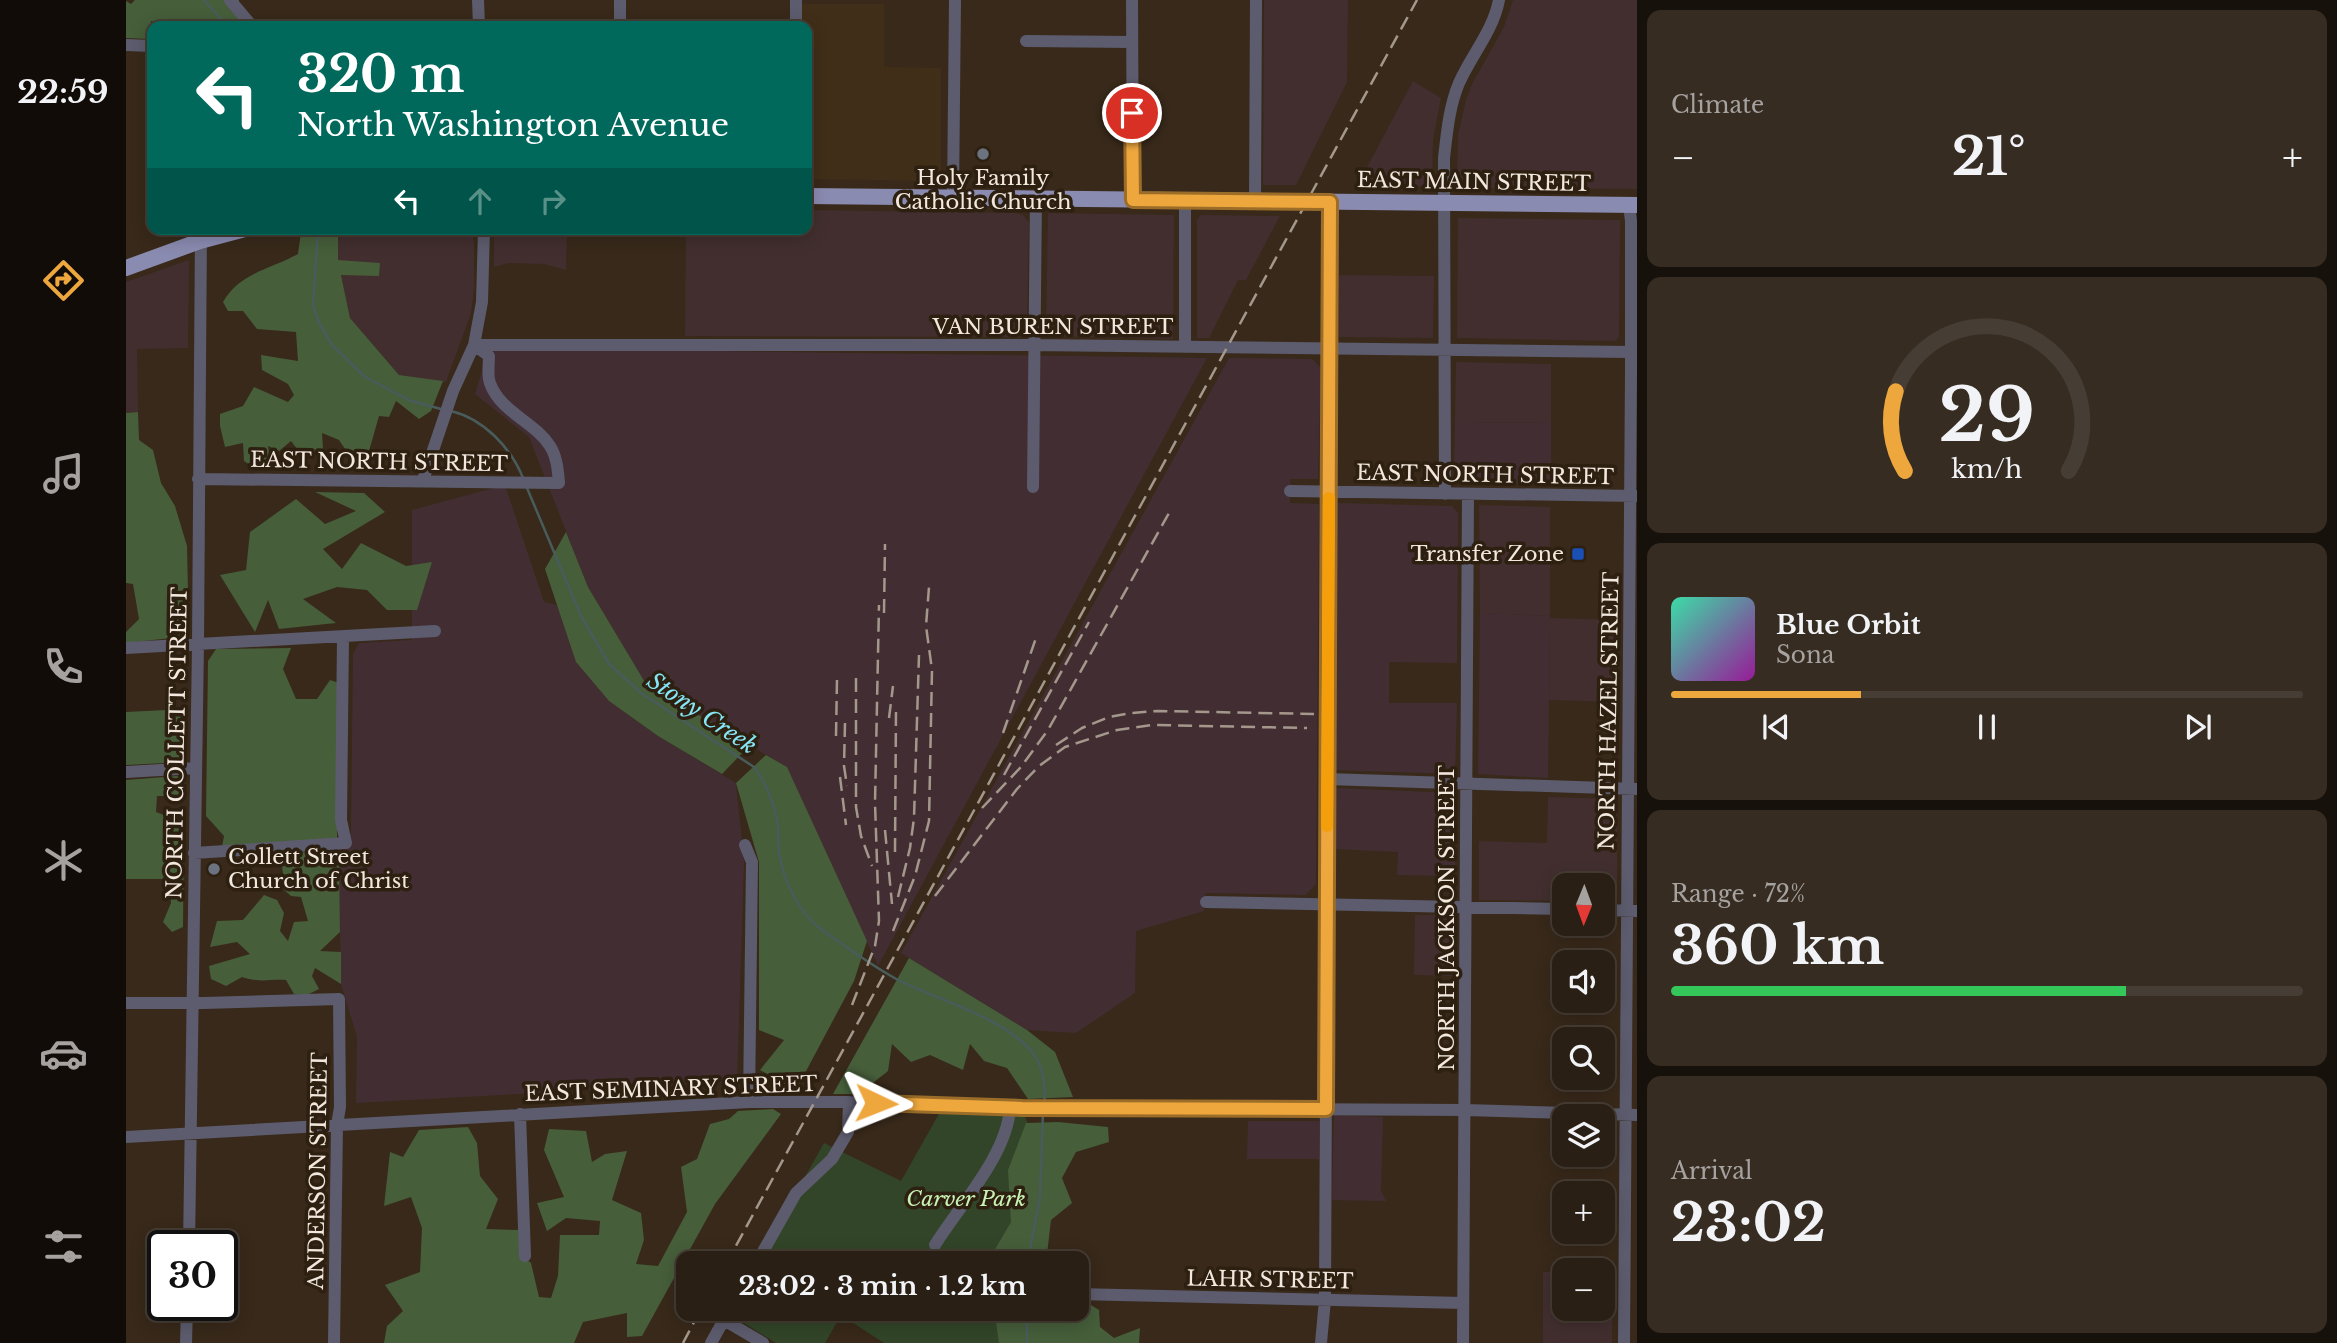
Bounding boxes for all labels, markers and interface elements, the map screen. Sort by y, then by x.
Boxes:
text: 320 m [297,44,464,105]
icon: left [182,49,273,140]
text: 22:59 [17,72,109,112]
pin [1102,83,1162,143]
text: Climate [1671,91,1764,119]
icon: arrive [1113,94,1151,132]
text: North Washington Avenue [297,105,729,145]
text: 21° [1952,125,2026,189]
text: − [1671,134,1695,181]
text: + [2282,134,2303,181]
marker: Holy Family Catholic Church [975,146,991,162]
place label: Holy Family Catholic Church [895,165,1071,215]
street label: EAST MAIN STREET [1357,167,1591,197]
icon: left [388,182,426,220]
icon: ahead [461,182,499,220]
icon: right [534,182,572,220]
icon: directions [39,256,88,305]
street label: VAN BUREN STREET [932,314,1174,340]
text: 29 [1939,370,2035,461]
street label: EAST NORTH STREET [250,447,508,477]
icon: music [39,449,88,498]
text: km/h [1952,454,2022,485]
street label: EAST NORTH STREET [1356,460,1614,490]
place label: Transfer Zone [1411,541,1564,567]
marker: Transfer Zone [1570,546,1586,562]
street label: NORTH HAZEL STREET [1594,571,1624,850]
street label: NORTH COLLETT STREET [161,587,193,899]
text: Blue Orbit [1776,609,1921,641]
text: Sona [1776,641,1834,669]
icon: phone [39,642,88,691]
water label: Stony Creek [642,666,762,760]
icon: previous [1757,708,1795,746]
icon: pause [1968,708,2006,746]
icon: next [2179,708,2217,746]
street label: NORTH JACKSON STREET [1434,765,1460,1071]
icon: climate [39,836,88,885]
place label: Collett Street Church of Christ [228,844,409,894]
marker: Collett Street Church of Christ [206,861,222,877]
north arrow [1552,873,1615,936]
map controls [1552,873,1615,1321]
text: Range · 72% [1671,880,1805,908]
text: 360 km [1671,914,1884,978]
button: sound [1552,950,1615,1013]
button: search [1552,1027,1615,1090]
icon: car [39,1029,88,1078]
street label: ANDERSON STREET [303,1052,333,1291]
position arrow [839,1066,913,1140]
street label: EAST SEMINARY STREET [524,1071,818,1107]
button: layers [1552,1104,1615,1167]
text: Arrival [1671,1157,1752,1185]
button: + [1552,1181,1615,1244]
park label: Carver Park [906,1186,1026,1212]
text: 23:02 [1671,1191,1826,1255]
icon: filters [39,1222,88,1271]
speed limit sign: 30 [147,1230,238,1321]
button: − [1552,1258,1615,1321]
street label: LAHR STREET [1186,1266,1354,1294]
text: 23:02 · 3 min · 1.2 km [738,1270,1027,1302]

